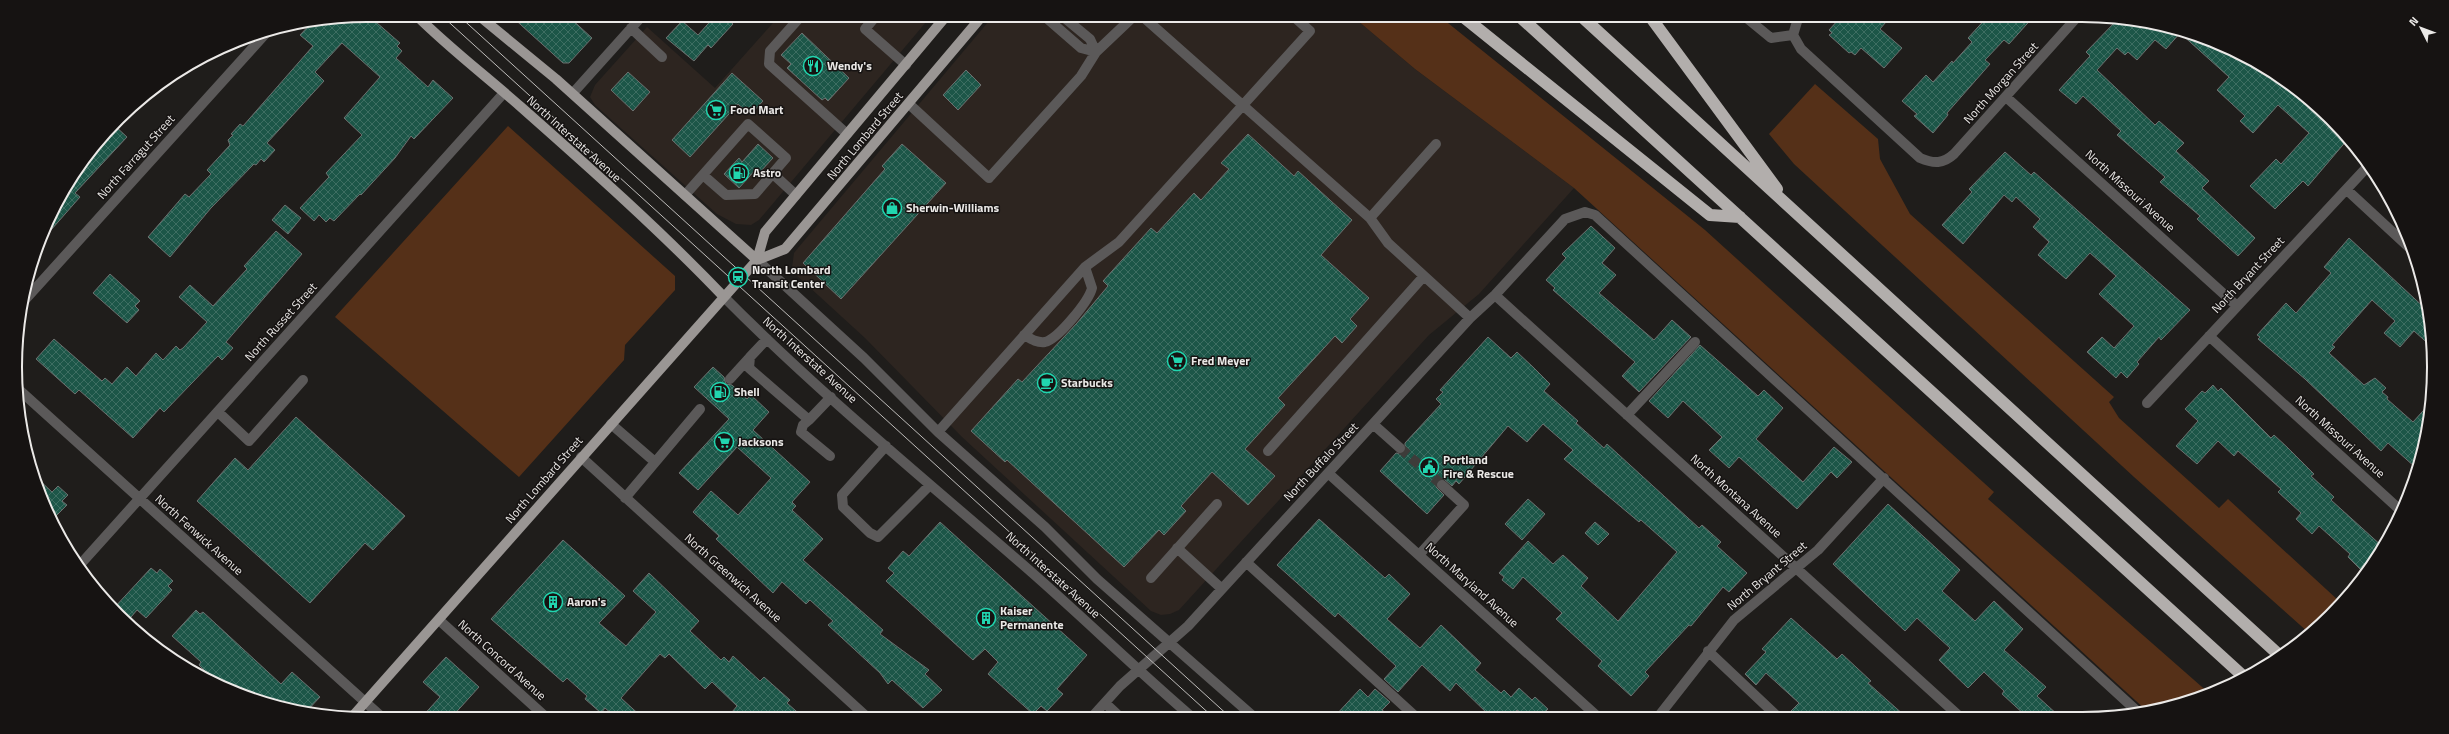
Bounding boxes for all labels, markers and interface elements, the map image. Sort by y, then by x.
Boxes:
north arrow [2401,8,2441,48]
text: N [2405,13,2422,29]
street label: North Morgan Street [1959,37,2043,128]
restaurant icon: Wendy's [802,55,824,77]
place label: Wendy's [827,56,872,75]
street label: North Lombard Street [822,87,908,184]
street label: North Interstate Avenue [523,91,626,186]
supermarket icon: Food Mart [705,99,727,121]
place label: Food Mart [730,100,784,119]
street label: North Farragut Street [92,109,179,203]
street label: North Missouri Avenue [2081,145,2180,236]
fuel station icon: Astro [728,162,750,184]
place label: Astro [753,163,781,182]
shop icon: Sherwin-Williams [881,197,903,219]
place label: Sherwin-Williams [906,198,999,217]
street label: North Bryant Street [2207,231,2289,317]
place label: North Lombard Transit Center [752,260,831,293]
station icon: North Lombard Transit Center [727,266,749,288]
street label: North Russet Street [240,277,322,365]
street label: North Interstate Avenue [759,312,862,407]
supermarket icon: Fred Meyer [1166,350,1188,372]
place label: Fred Meyer [1191,351,1250,370]
cafe icon: Starbucks [1036,372,1058,394]
place label: Starbucks [1061,373,1113,392]
fuel station icon: Shell [709,381,731,403]
place label: Shell [734,382,760,401]
street label: North Missouri Avenue [2291,391,2390,482]
street label: North Buffalo Street [1279,417,1363,506]
street label: North Lombard Street [500,431,587,527]
supermarket icon: Jacksons [713,431,735,453]
place label: Jacksons [738,432,784,451]
street label: North Montana Avenue [1686,449,1786,542]
place label: Portland Fire & Rescue [1443,450,1514,483]
public building icon: Portland Fire & Rescue [1418,456,1440,478]
street label: North Fenwick Avenue [151,490,248,580]
street label: North Interstate Avenue [1002,527,1105,622]
street label: North Greenwich Avenue [680,529,786,627]
street label: North Bryant Street [1723,536,1811,615]
street label: North Maryland Avenue [1422,538,1523,632]
building icon: Aaron's [542,591,564,613]
place label: Aaron's [567,592,607,611]
place label: Kaiser Permanente [1000,601,1064,634]
building icon: Kaiser Permanente [975,607,997,629]
street label: North Concord Avenue [454,615,551,705]

